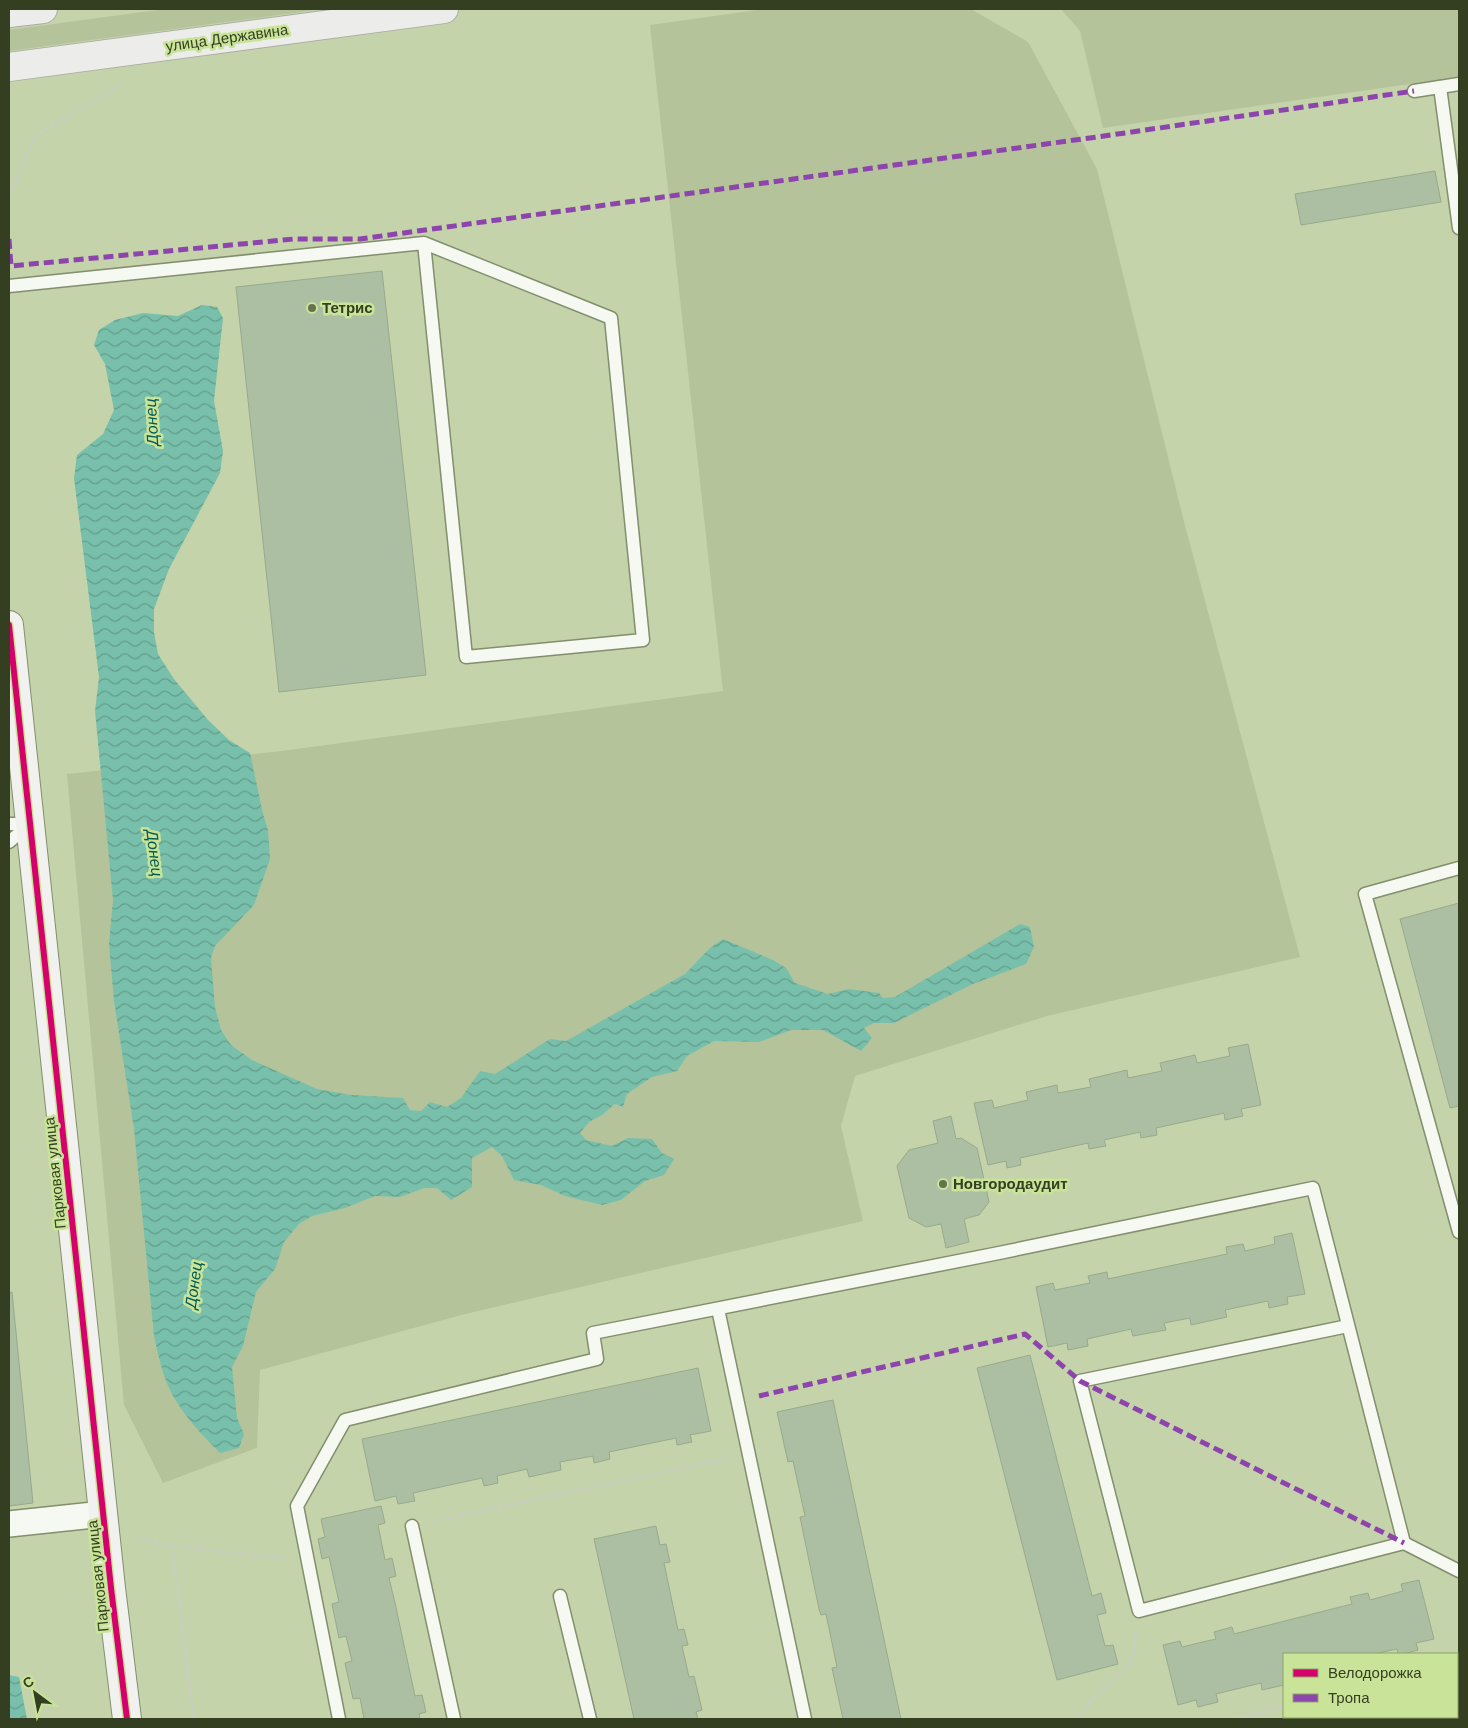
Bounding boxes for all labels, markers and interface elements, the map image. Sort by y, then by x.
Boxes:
street label: улица Державина [164,19,290,56]
place label: Тетрис [322,298,373,318]
marker: Тетрис [306,302,318,314]
water label: Донец [140,398,163,448]
water label: Донец [141,826,168,878]
street label: Парковая улица [39,1116,71,1230]
place label: Новгородаудит [953,1174,1067,1194]
marker: Новгородаудит [937,1178,949,1190]
water label: Донец [180,1260,207,1312]
street label: Парковая улица [82,1519,114,1633]
legend [1283,1653,1458,1718]
text: Велодорожка [1328,1663,1422,1683]
north arrow [10,1668,60,1718]
text: С [19,1672,37,1692]
text: Тропа [1328,1688,1370,1708]

